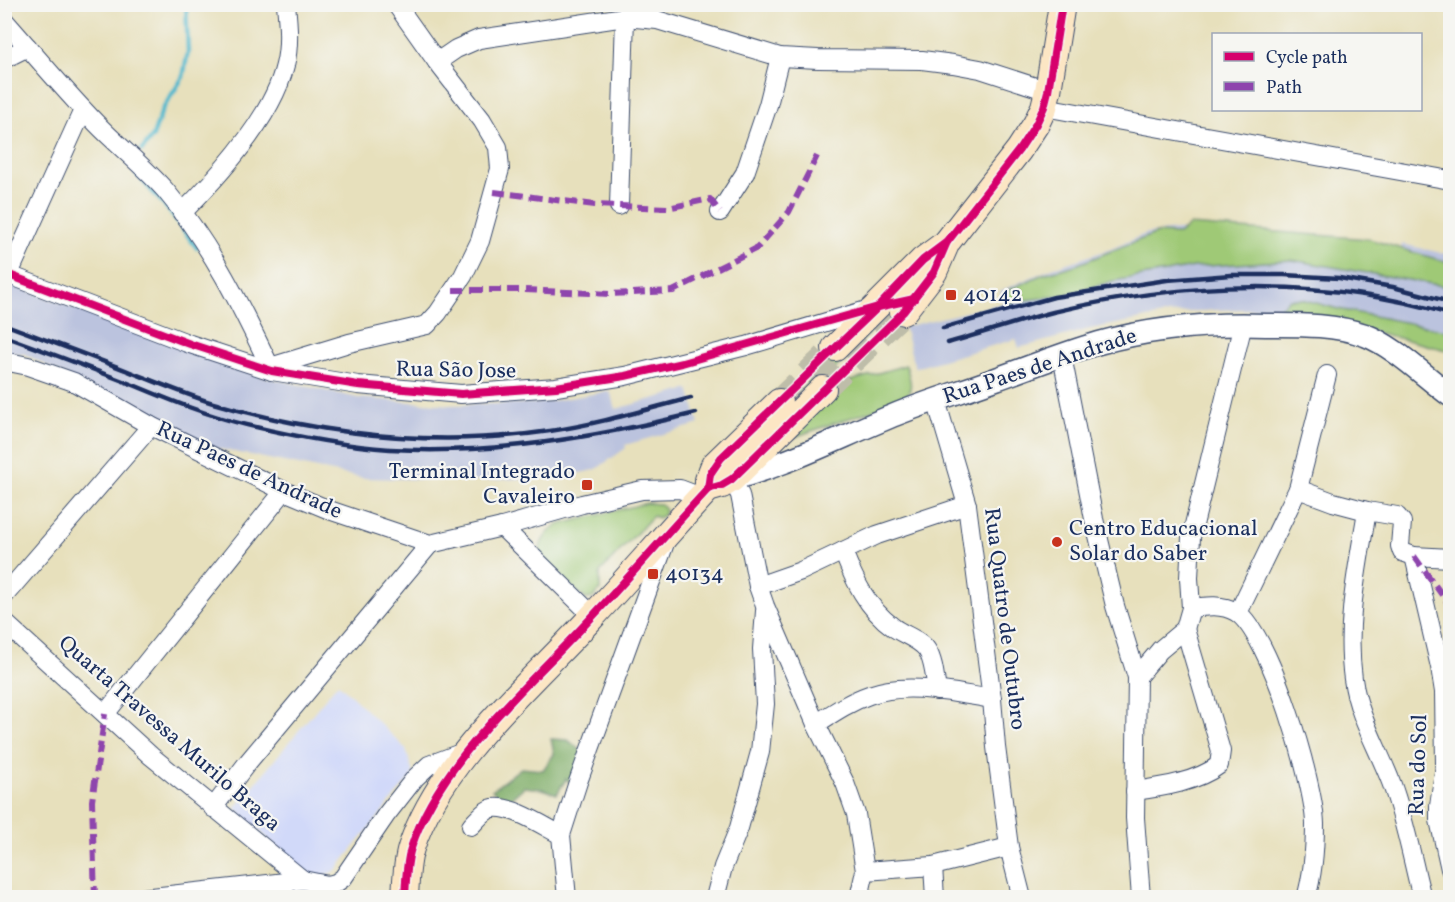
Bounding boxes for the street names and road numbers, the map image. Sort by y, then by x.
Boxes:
street label: Rua Paes de Andrade [939,321,1141,413]
street label: Rua São Jose [395,354,517,388]
street label: Rua Paes de Andrade [151,414,347,528]
street label: Rua Quatro de Outubro [975,506,1033,732]
street label: Quarta Travessa Murilo Braga [51,629,287,839]
street label: Rua do Sol [1402,714,1436,816]

